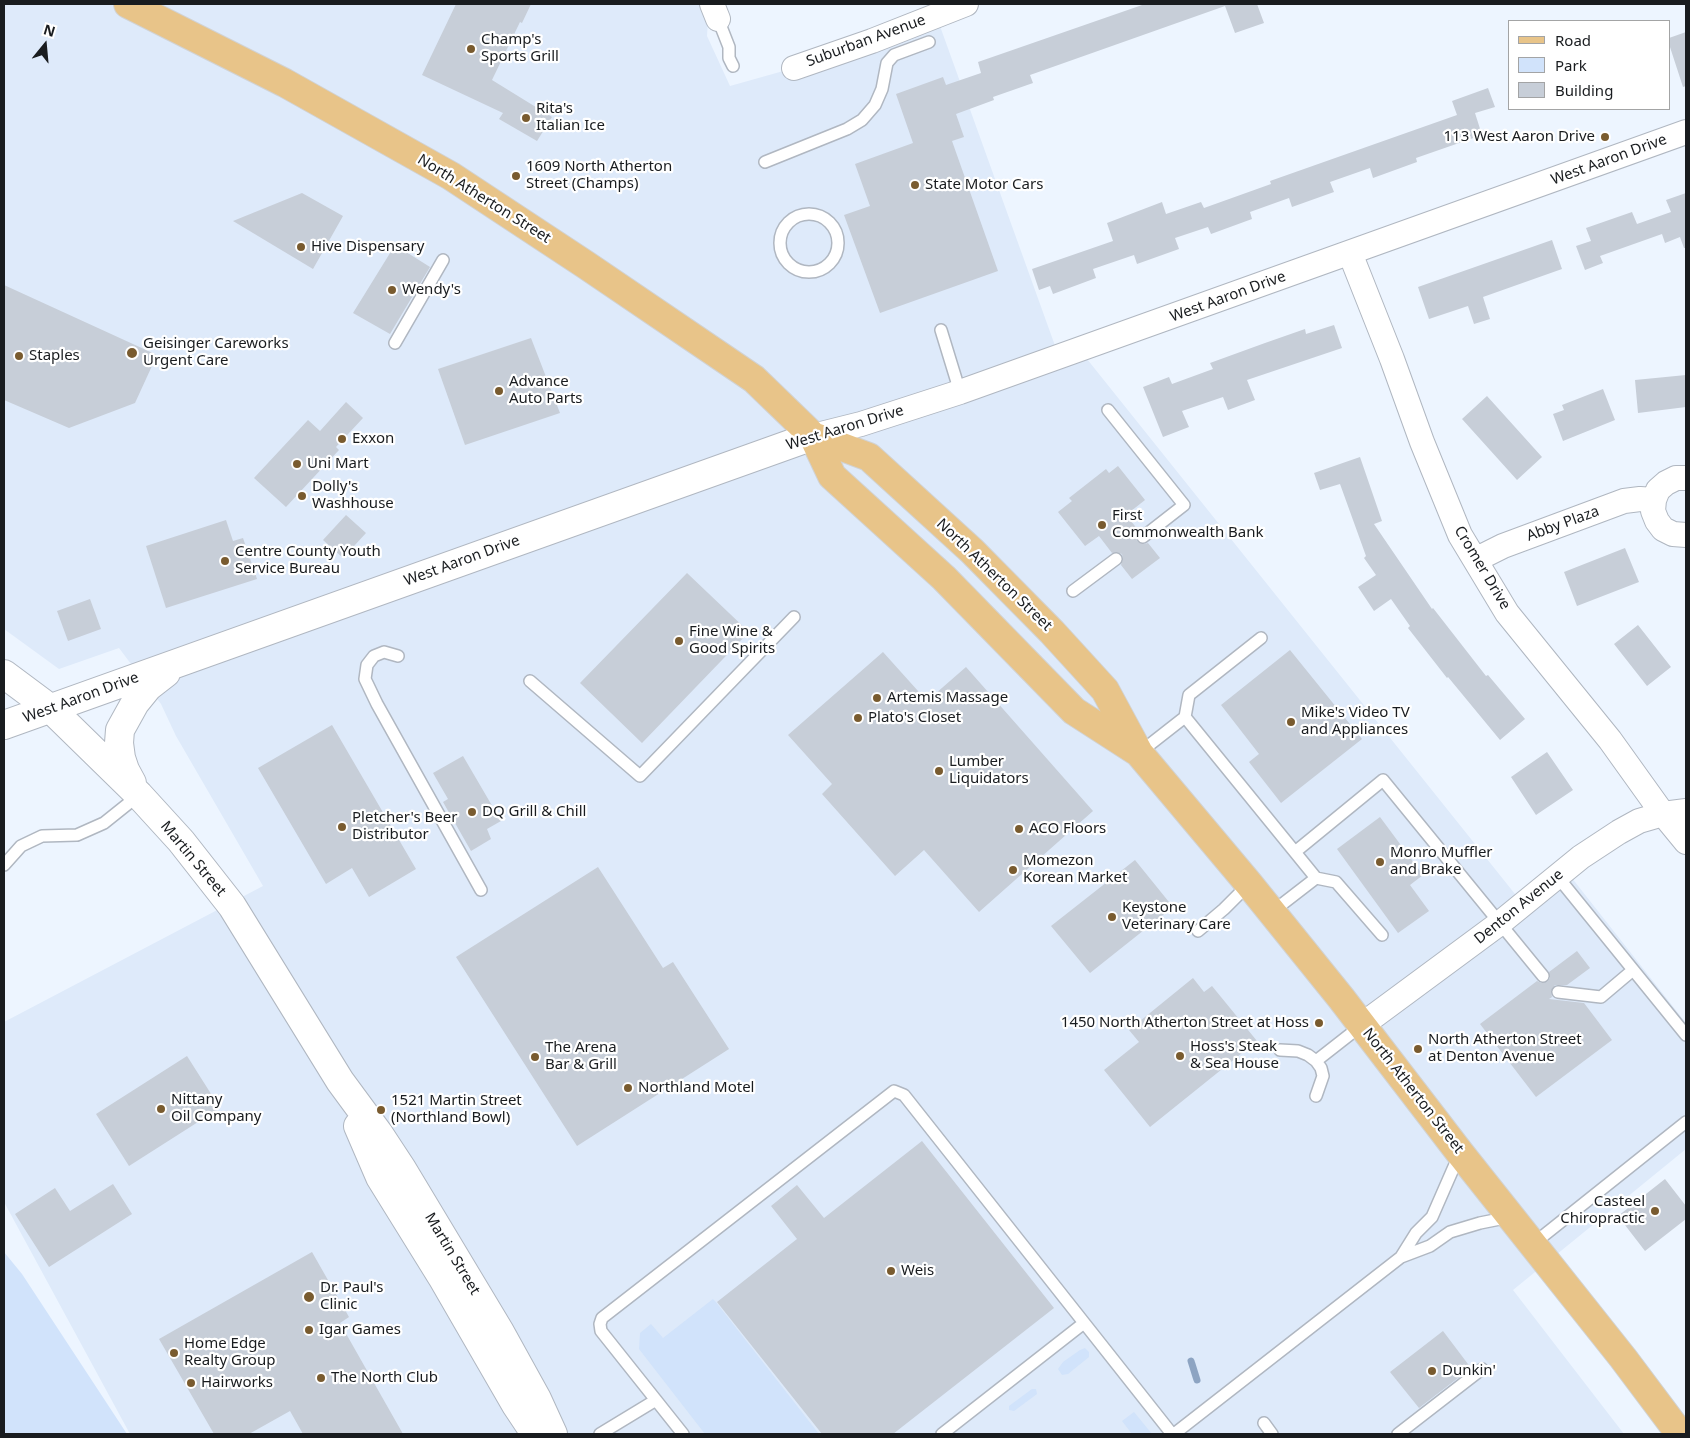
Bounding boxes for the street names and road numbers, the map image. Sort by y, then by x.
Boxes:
street label: Suburban Avenue [804,11,928,71]
street label: West Aaron Drive [1549,131,1669,189]
street label: North Atherton Street [414,151,554,247]
street label: West Aaron Drive [1168,268,1288,326]
street label: West Aaron Drive [784,402,906,454]
street label: Abby Plaza [1524,503,1602,545]
street label: North Atherton Street [932,515,1056,635]
street label: Cromer Drive [1450,523,1514,613]
street label: West Aaron Drive [402,532,522,590]
street label: West Aaron Drive [21,669,141,727]
street label: Martin Street [156,818,230,900]
street label: Denton Avenue [1471,866,1567,948]
street label: North Atherton Street [1359,1025,1467,1157]
street label: Martin Street [420,1210,484,1298]

